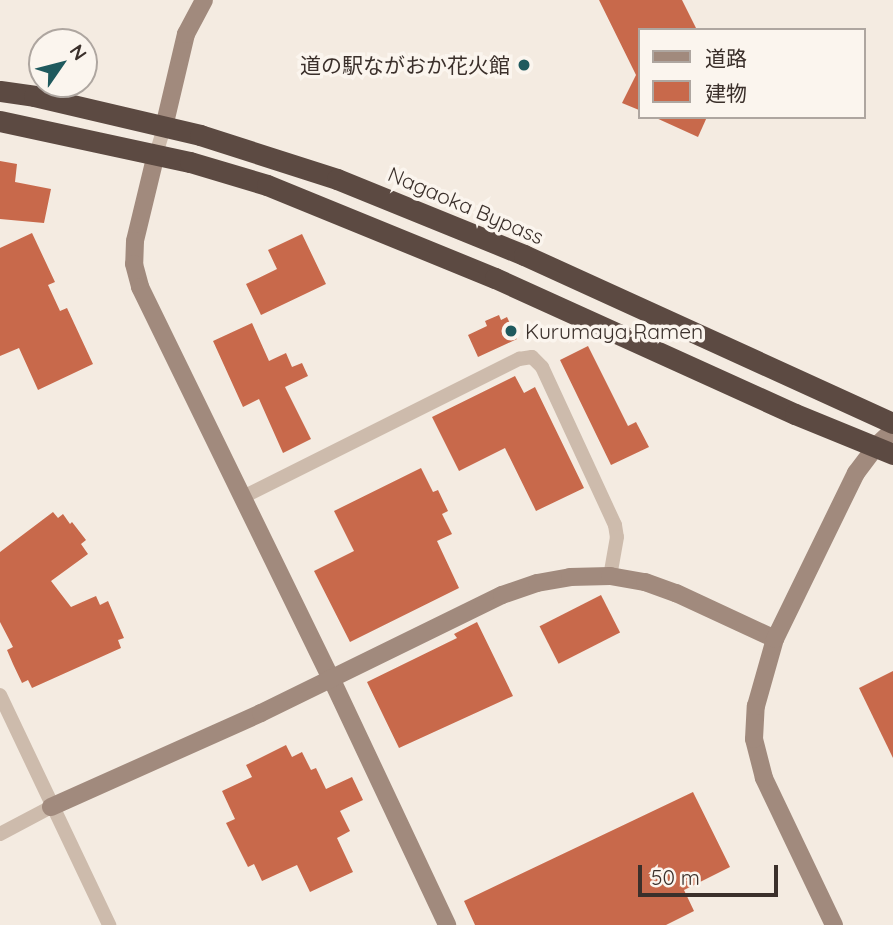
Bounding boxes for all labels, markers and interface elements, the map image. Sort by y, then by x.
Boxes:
north arrow [28,28,98,98]
legend [638,28,865,119]
text: N [65,39,92,65]
text: 道路 [705,45,747,71]
place label: 道の駅ながおか花火館 [300,52,510,78]
marker: 道の駅ながおか花火館 [516,57,532,73]
text: 建物 [705,80,747,106]
street label: Nagaoka Bypass [384,161,548,249]
place label: Kurumaya Ramen [525,318,703,344]
marker: Kurumaya Ramen [503,323,519,339]
scale bar [641,852,781,896]
text: 50 m [651,864,700,890]

